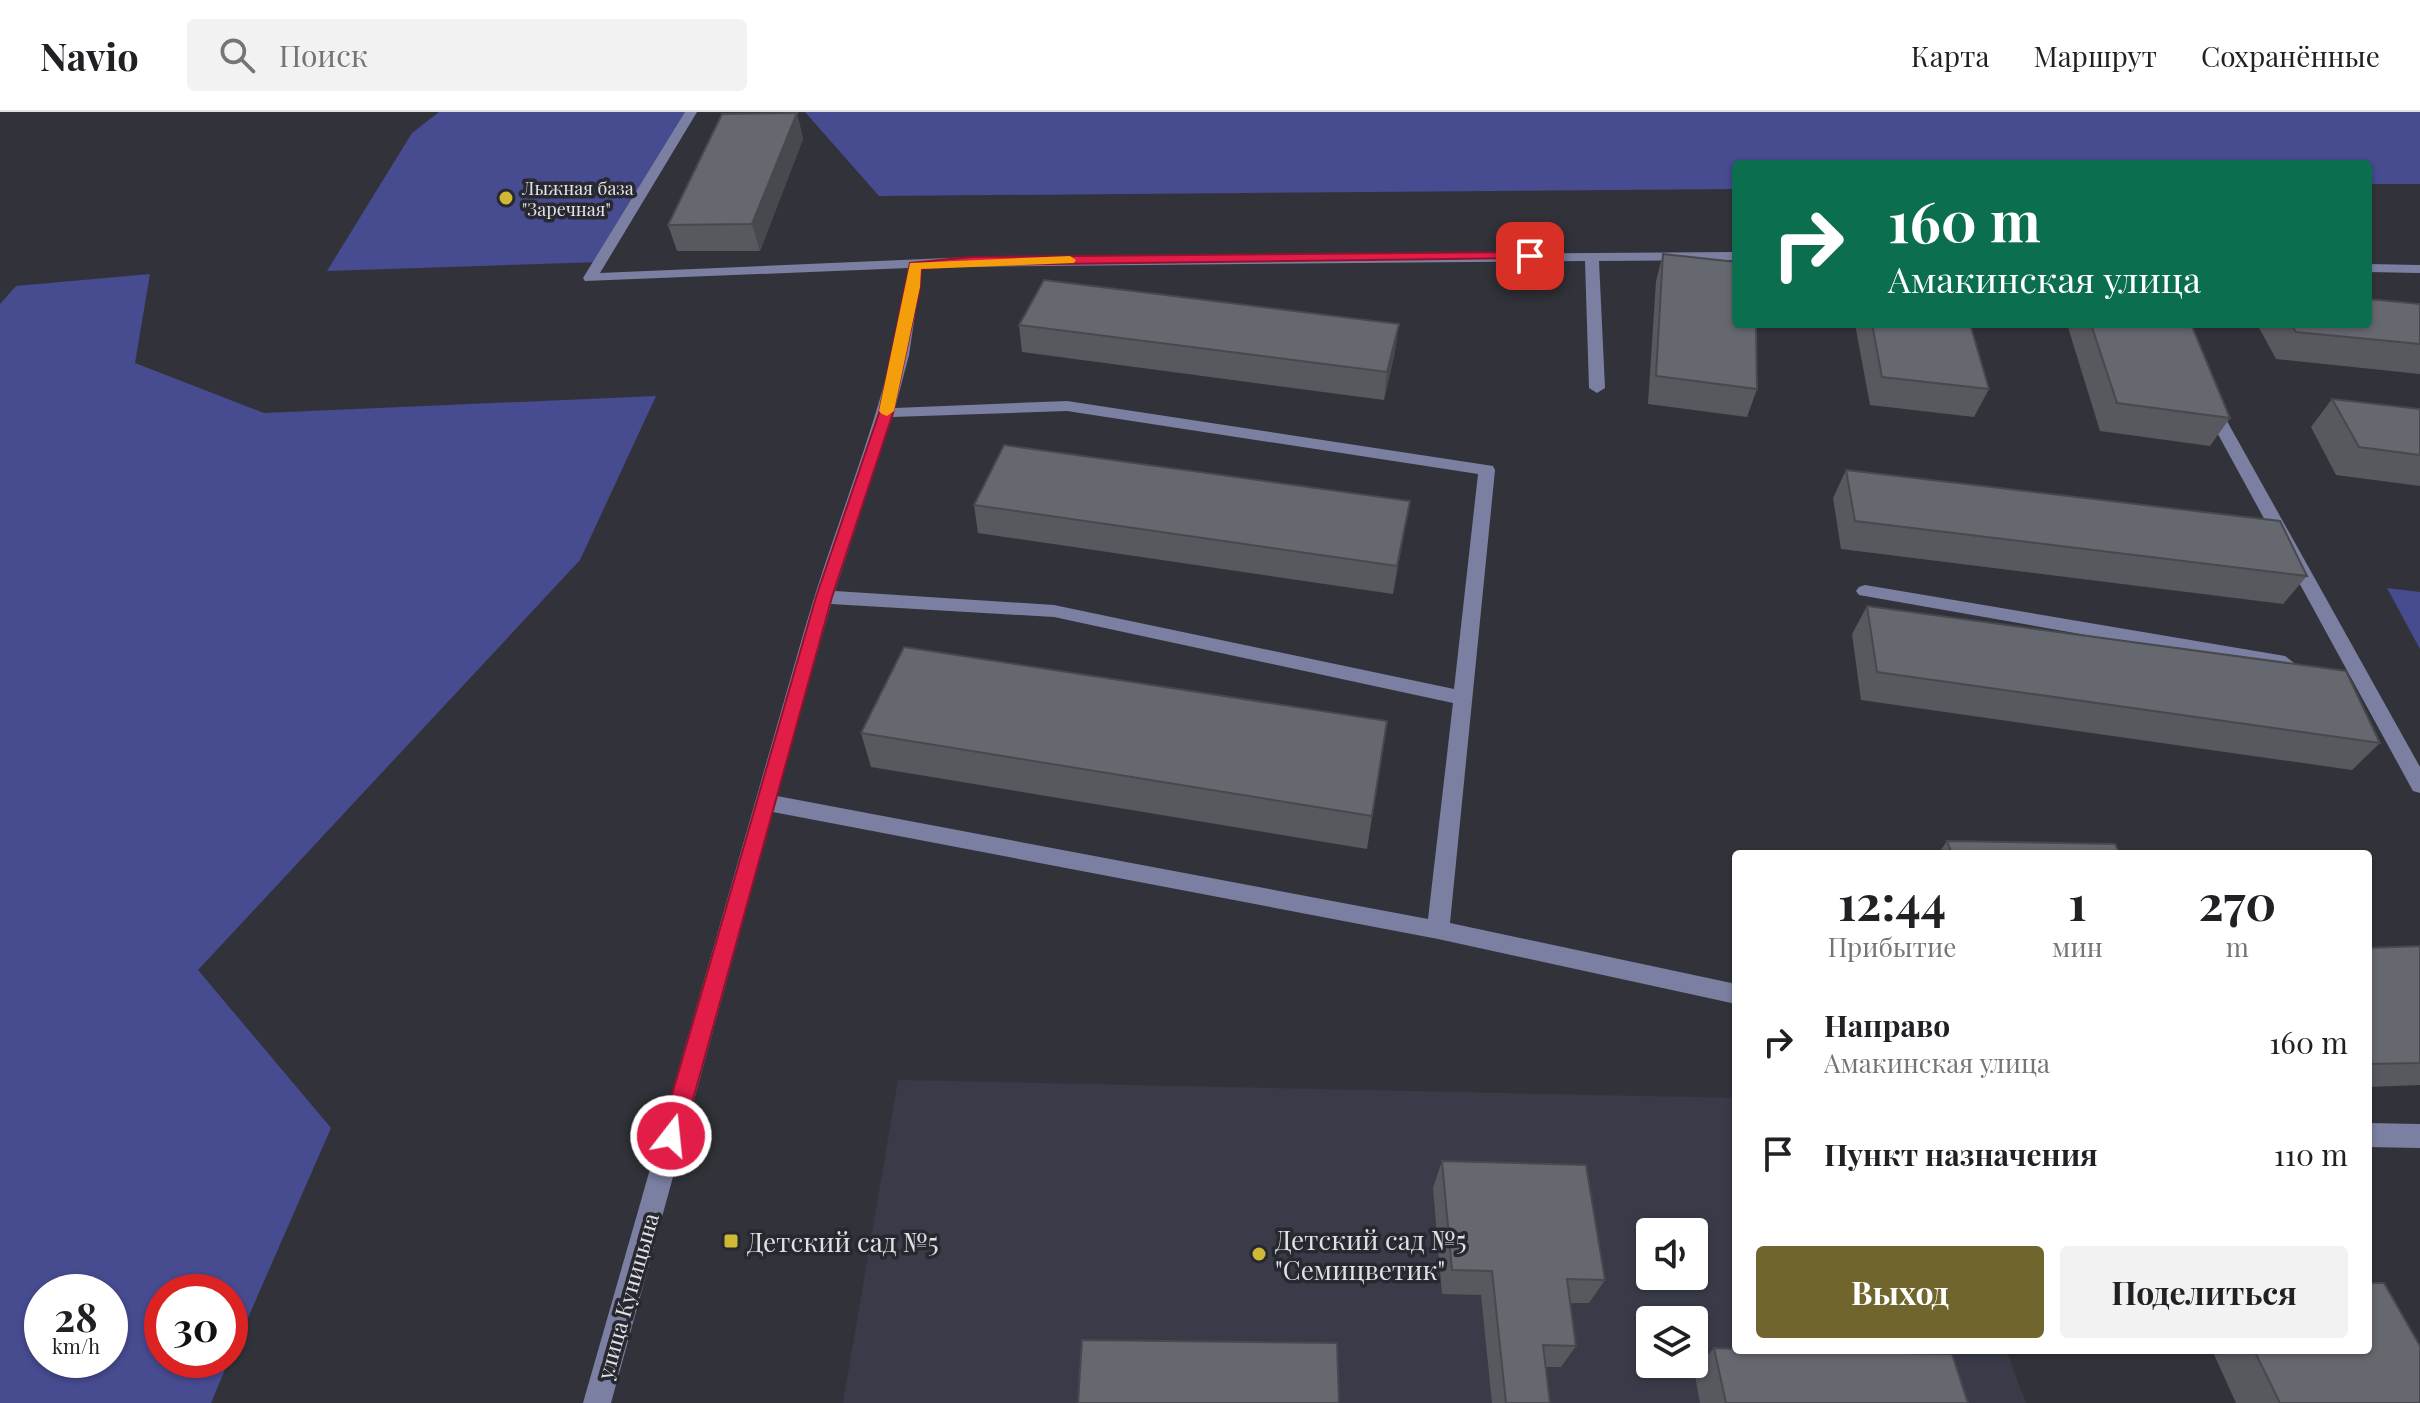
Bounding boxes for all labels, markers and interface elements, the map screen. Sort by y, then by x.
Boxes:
search box [187,19,747,91]
text: Navio [40,30,139,81]
icon: search [215,33,259,77]
text: Поиск [279,35,368,75]
text: Карта [1911,37,1989,74]
text: Маршрут [2033,37,2157,74]
text: Сохранённые [2201,37,2380,74]
place label: Лыжная база "Заречная" [521,176,634,221]
text: 160 m [1888,182,2041,257]
marker: Лыжная база "Заречная" [497,189,515,207]
icon: right [1756,192,1860,296]
pin [1496,222,1564,290]
icon: arrive [1508,234,1552,278]
text: Амакинская улица [1888,254,2201,302]
text: 12:44 [1838,869,1946,933]
text: 1 [2068,869,2087,933]
text: 270 [2198,869,2276,933]
text: Прибытие [1828,929,1956,964]
text: мин [2052,929,2103,964]
text: m [2226,929,2249,964]
text: Направо [1824,1005,1950,1045]
icon: right [1756,1020,1800,1064]
text: 160 m [2269,1022,2348,1062]
text: Амакинская улица [1824,1045,2050,1080]
position arrow [629,1094,713,1178]
icon: arrive [1756,1132,1800,1176]
text: Пункт назначения [1824,1134,2098,1174]
text: 110 m [2274,1134,2348,1174]
street label: улица Куницына [589,1209,665,1384]
map controls [1636,1218,1708,1378]
button: sound [1636,1218,1708,1290]
place label: Детский сад №5 "Семицветик" [1275,1222,1467,1287]
place label: Детский сад №5 [747,1224,939,1259]
marker: Детский сад №5 [722,1232,740,1250]
marker: Детский сад №5 "Семицветик" [1250,1245,1268,1263]
button: Выход [1756,1246,2044,1338]
button: Поделиться [2060,1246,2348,1338]
speed limit sign: 30 [144,1274,248,1378]
text: 28 [54,1289,98,1342]
button: layers [1636,1306,1708,1378]
text: km/h [52,1332,100,1359]

